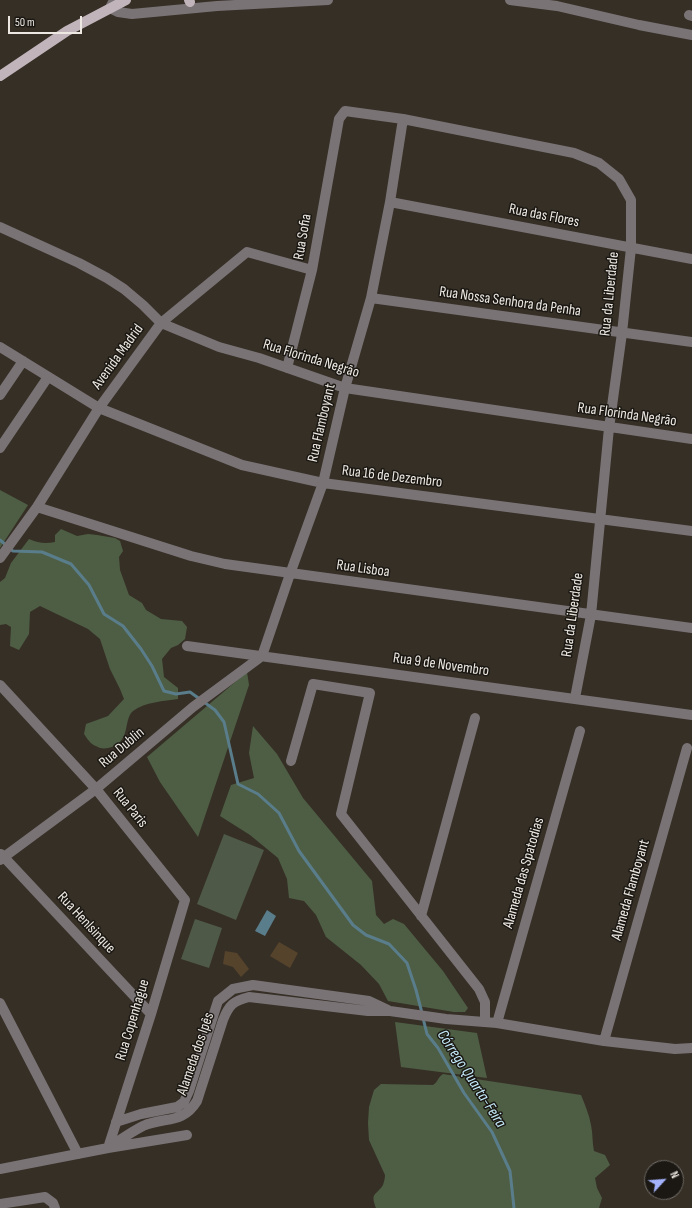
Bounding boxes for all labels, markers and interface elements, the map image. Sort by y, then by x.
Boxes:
scale bar [10,8,84,34]
text: 50 m [15,15,35,30]
street label: Rua das Flores [507,200,581,232]
street label: Rua Sofia [290,213,316,261]
street label: Rua da Liberdade [597,251,623,337]
street label: Rua Nossa Senhora da Penha [438,283,582,321]
street label: Avenida Madrid [88,321,148,393]
street label: Rua Florinda Negrão [261,336,361,382]
street label: Rua Flamboyant [304,382,340,464]
street label: Rua Florinda Negrão [576,399,678,431]
street label: Rua 16 de Dezembro [341,462,443,492]
street label: Rua Lisboa [335,556,391,582]
street label: Rua da Liberdade [558,572,588,658]
street label: Rua 9 de Novembro [392,649,490,681]
street label: Rua Dublin [96,724,148,772]
street label: Rua Paris [109,785,151,831]
street label: Alameda das Spatodias [500,816,548,930]
street label: Alameda Flamboyant [608,838,654,942]
street label: Rua Henlsinque [53,889,119,957]
street label: Rua Copenhague [112,977,154,1063]
street label: Alameda dos Ipês [173,1010,219,1098]
water label: Córrego Quarta-Feira [432,1027,510,1131]
north arrow [644,1160,684,1200]
text: N [667,1169,681,1180]

